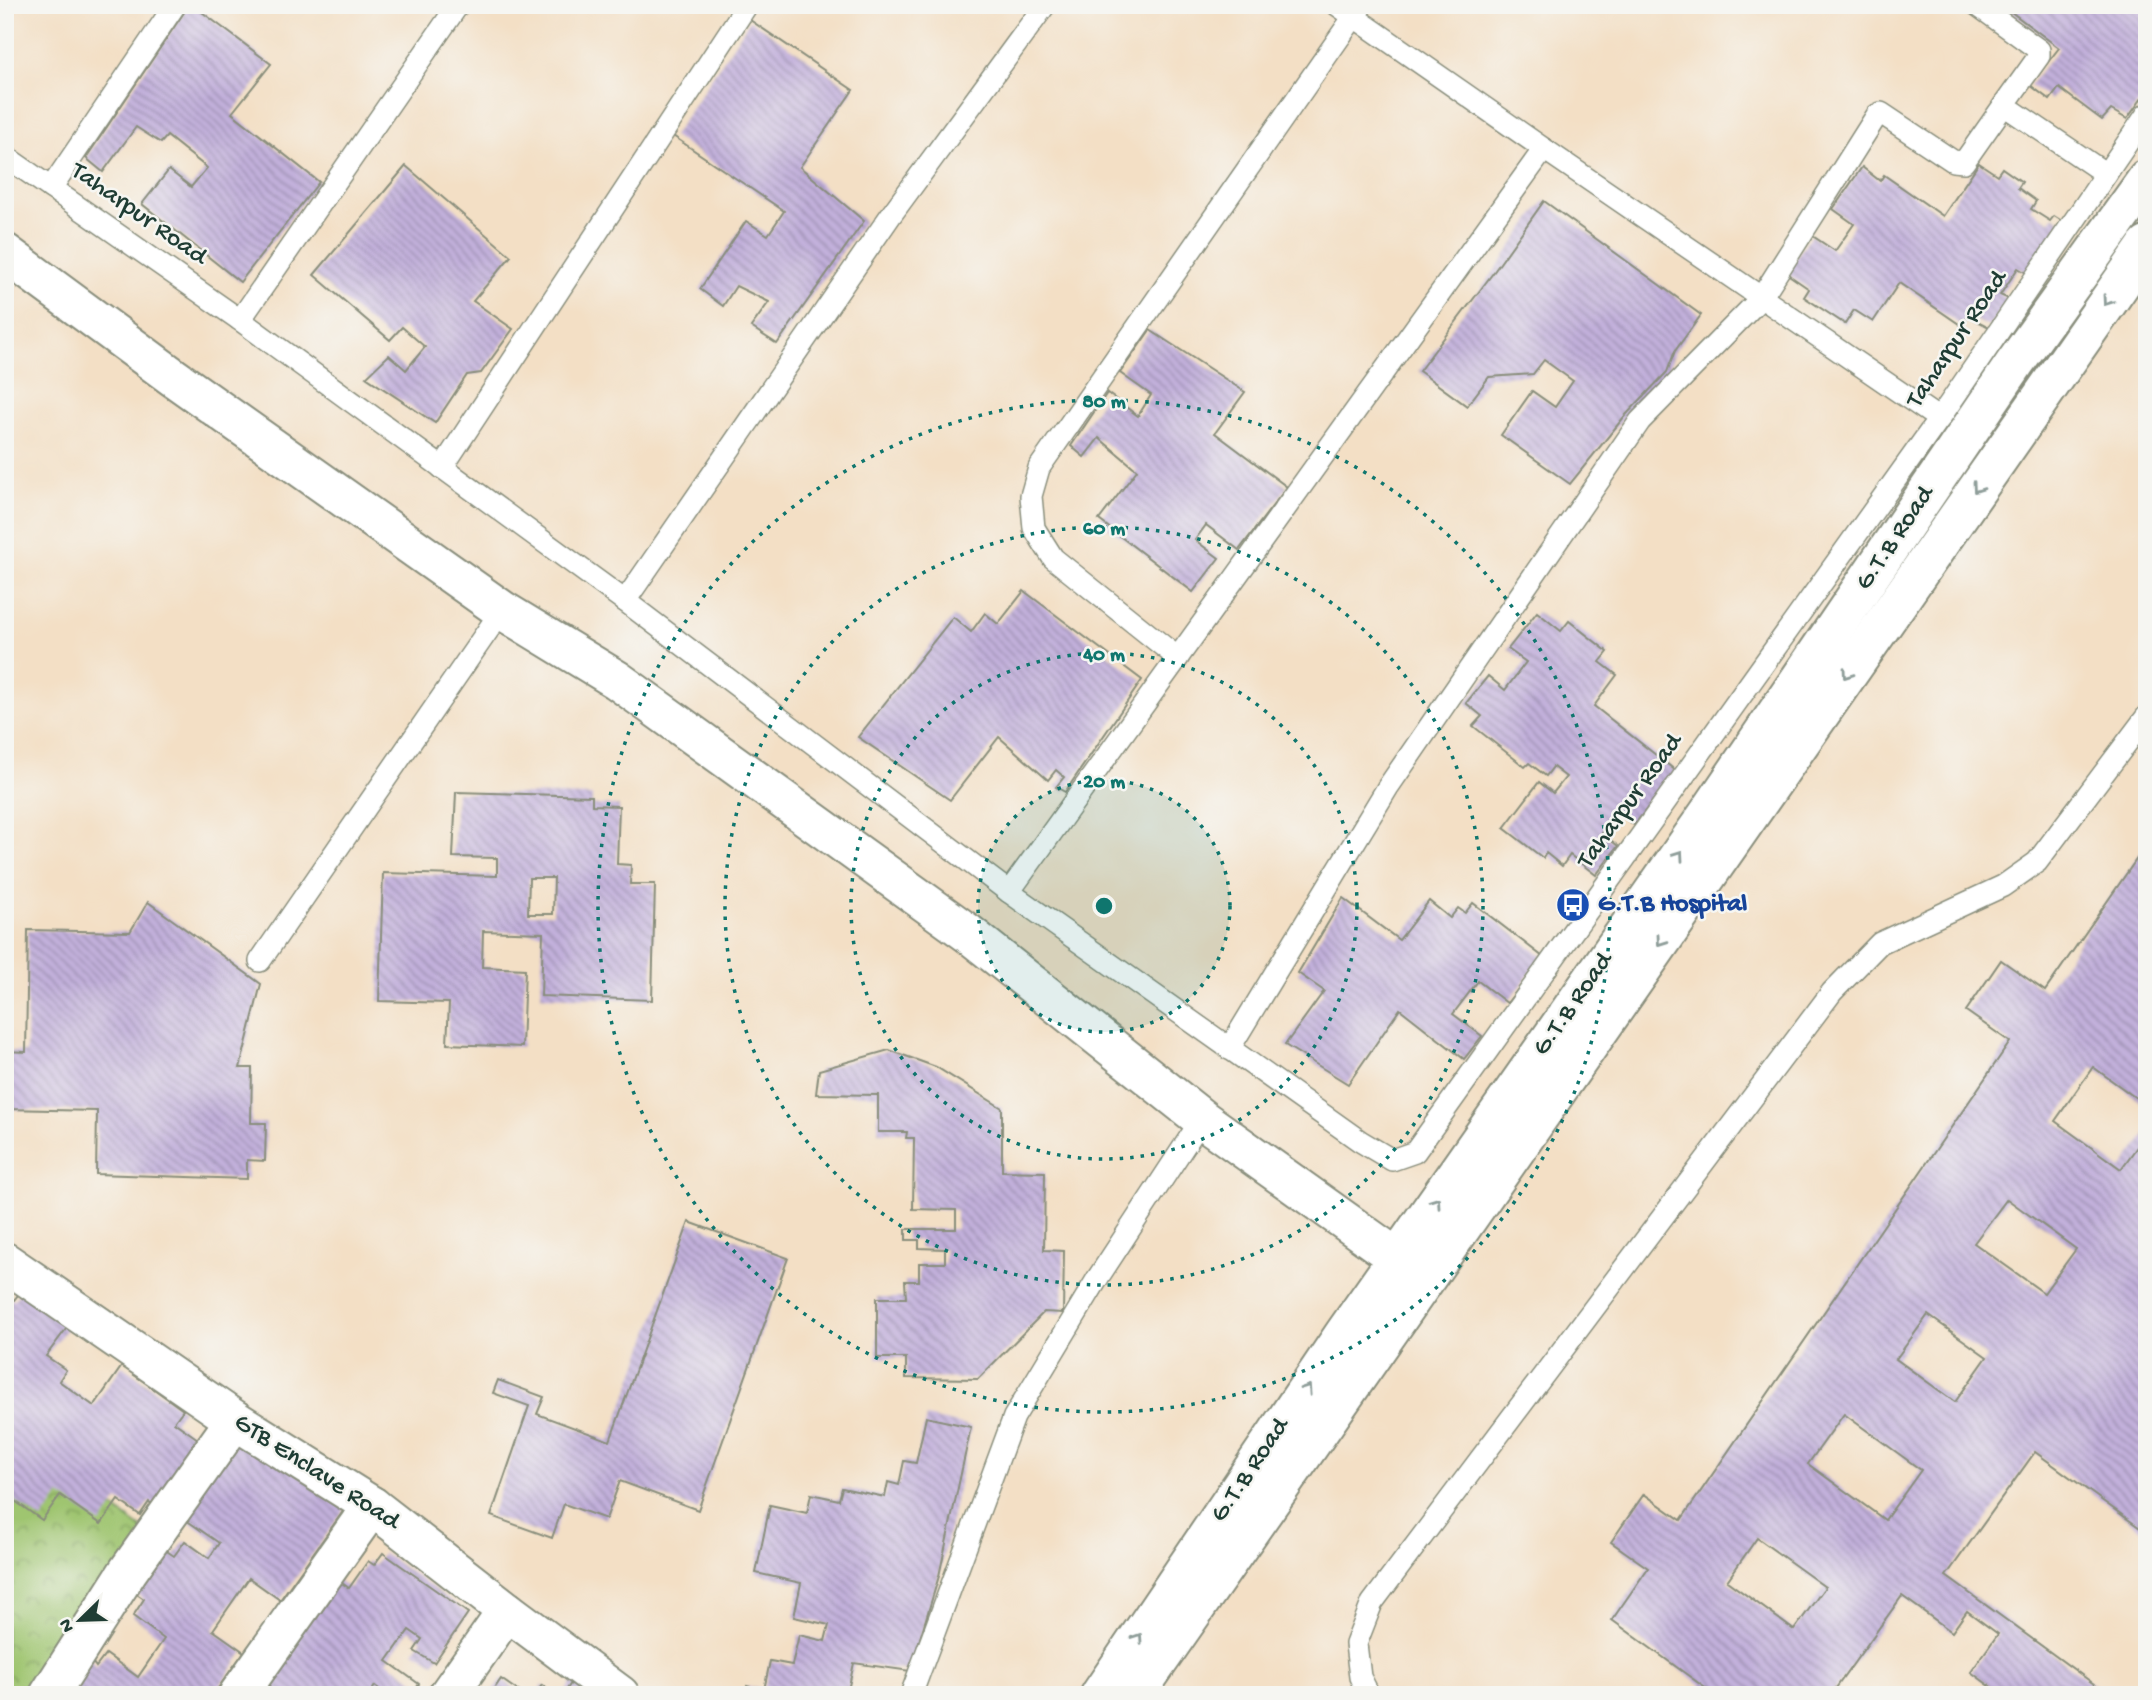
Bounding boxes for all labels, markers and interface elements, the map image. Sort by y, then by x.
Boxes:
street label: Taharpur Road [62,156,214,274]
street label: Taharpur Road [1900,264,2016,416]
one-way arrow [2103,293,2115,306]
text: 80 m [1082,391,1126,416]
street label: G.T.B Road [1850,480,1943,597]
one-way arrow [1972,480,1985,493]
text: 60 m [1083,518,1125,543]
text: 40 m [1082,644,1125,669]
one-way arrow [1843,666,1855,679]
street label: Taharpur Road [1571,727,1691,877]
text: 20 m [1083,771,1125,796]
one-way arrow [1671,850,1683,863]
bus stop icon: G.T.B Hospital [1554,886,1592,924]
place label: G.T.B Hospital [1598,890,1748,921]
centre of rings [1092,894,1116,918]
one-way arrow [1657,933,1669,946]
street label: G.T.B Road [1527,946,1622,1063]
one-way arrow [1428,1197,1440,1210]
one-way arrow [1298,1384,1311,1397]
street label: GTB Enclave Road [227,1408,406,1539]
street label: G.T.B Road [1205,1412,1298,1529]
north arrow [46,1584,116,1654]
text: N [55,1615,81,1635]
one-way arrow [1130,1633,1142,1646]

